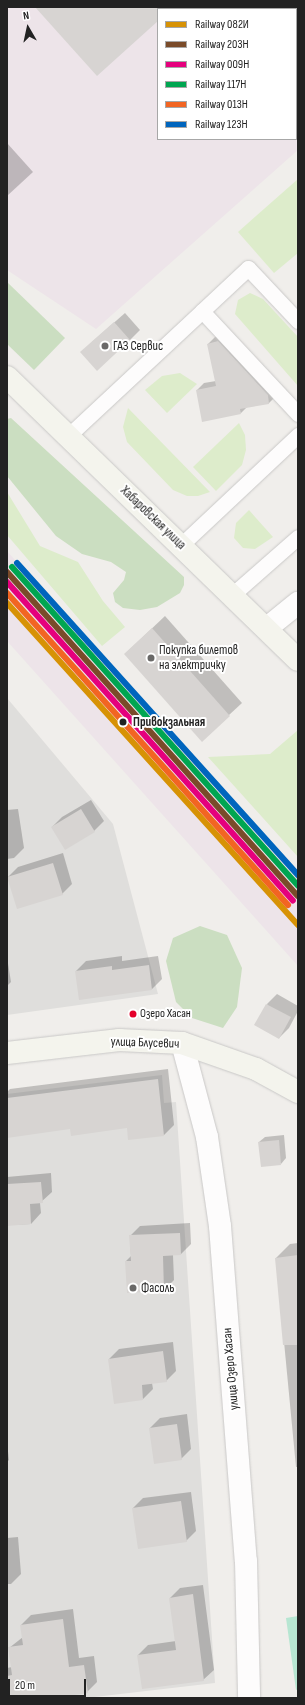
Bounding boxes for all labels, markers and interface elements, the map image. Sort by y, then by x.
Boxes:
north arrow [8,8,48,48]
legend [157,8,297,140]
text: N [22,9,30,23]
text: Railway 082И [195,17,249,32]
text: Railway 203Н [195,37,249,52]
text: Railway 009Н [195,57,249,72]
text: Railway 117Н [195,77,246,92]
text: Railway 013Н [195,97,248,112]
text: Railway 123Н [195,117,248,132]
place label: ГАЗ Сервис [113,338,163,354]
marker: ГАЗ Сервис [100,341,110,351]
street label: Хабаровская улица [117,483,189,553]
place label: Покупка билетов на электричку [159,643,238,674]
marker: Покупка билетов на электричку [146,653,156,663]
place label: Привокзальная [133,714,205,730]
marker: Привокзальная [116,715,130,729]
place label: Озеро Хасан [140,1007,191,1021]
marker: Озеро Хасан [128,1009,138,1019]
street label: улица Блусевич [110,1034,180,1052]
place label: Фасоль [141,1280,174,1296]
marker: Фасоль [128,1283,138,1293]
street label: улица Озеро Хасан [220,1327,242,1411]
scale bar [10,1671,88,1697]
text: 20 m [15,1678,35,1693]

